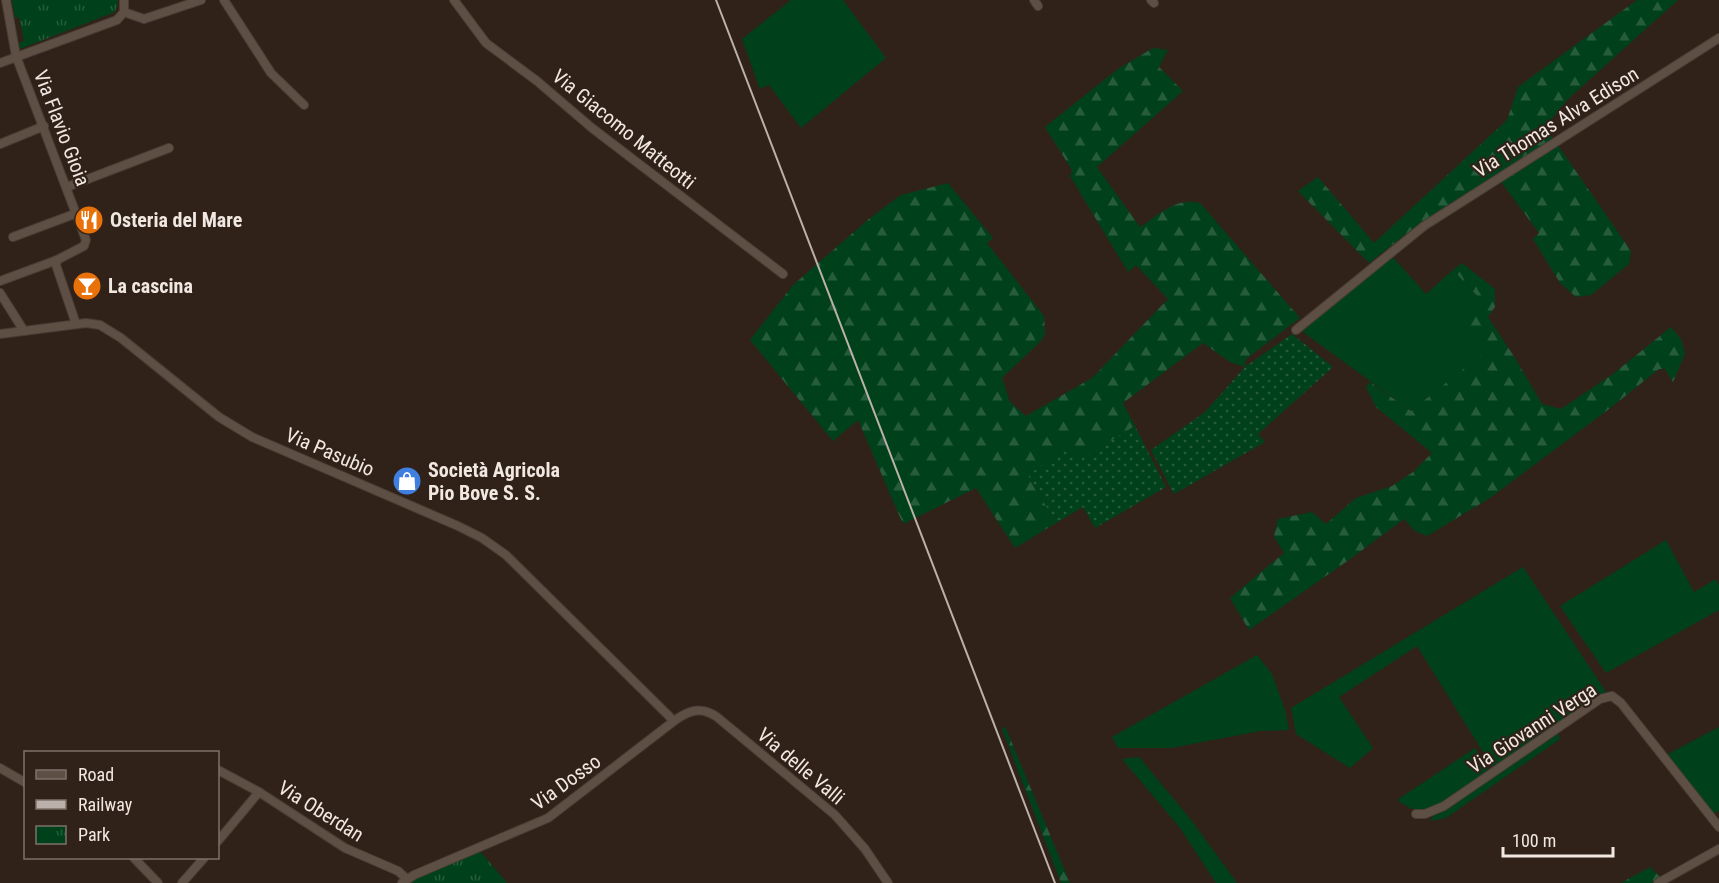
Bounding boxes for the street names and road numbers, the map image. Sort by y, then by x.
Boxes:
street label: Via Thomas Alva Edison [1469,62,1643,182]
street label: Via Giacomo Matteotti [548,64,700,194]
street label: Via Flavio Gioia [29,67,95,189]
street label: Via Pasubio [282,423,378,481]
street label: Via Giovanni Verga [1463,678,1601,778]
street label: Via delle Valli [752,723,850,809]
street label: Via Dosso [527,749,605,815]
street label: Via Oberdan [274,775,368,847]

